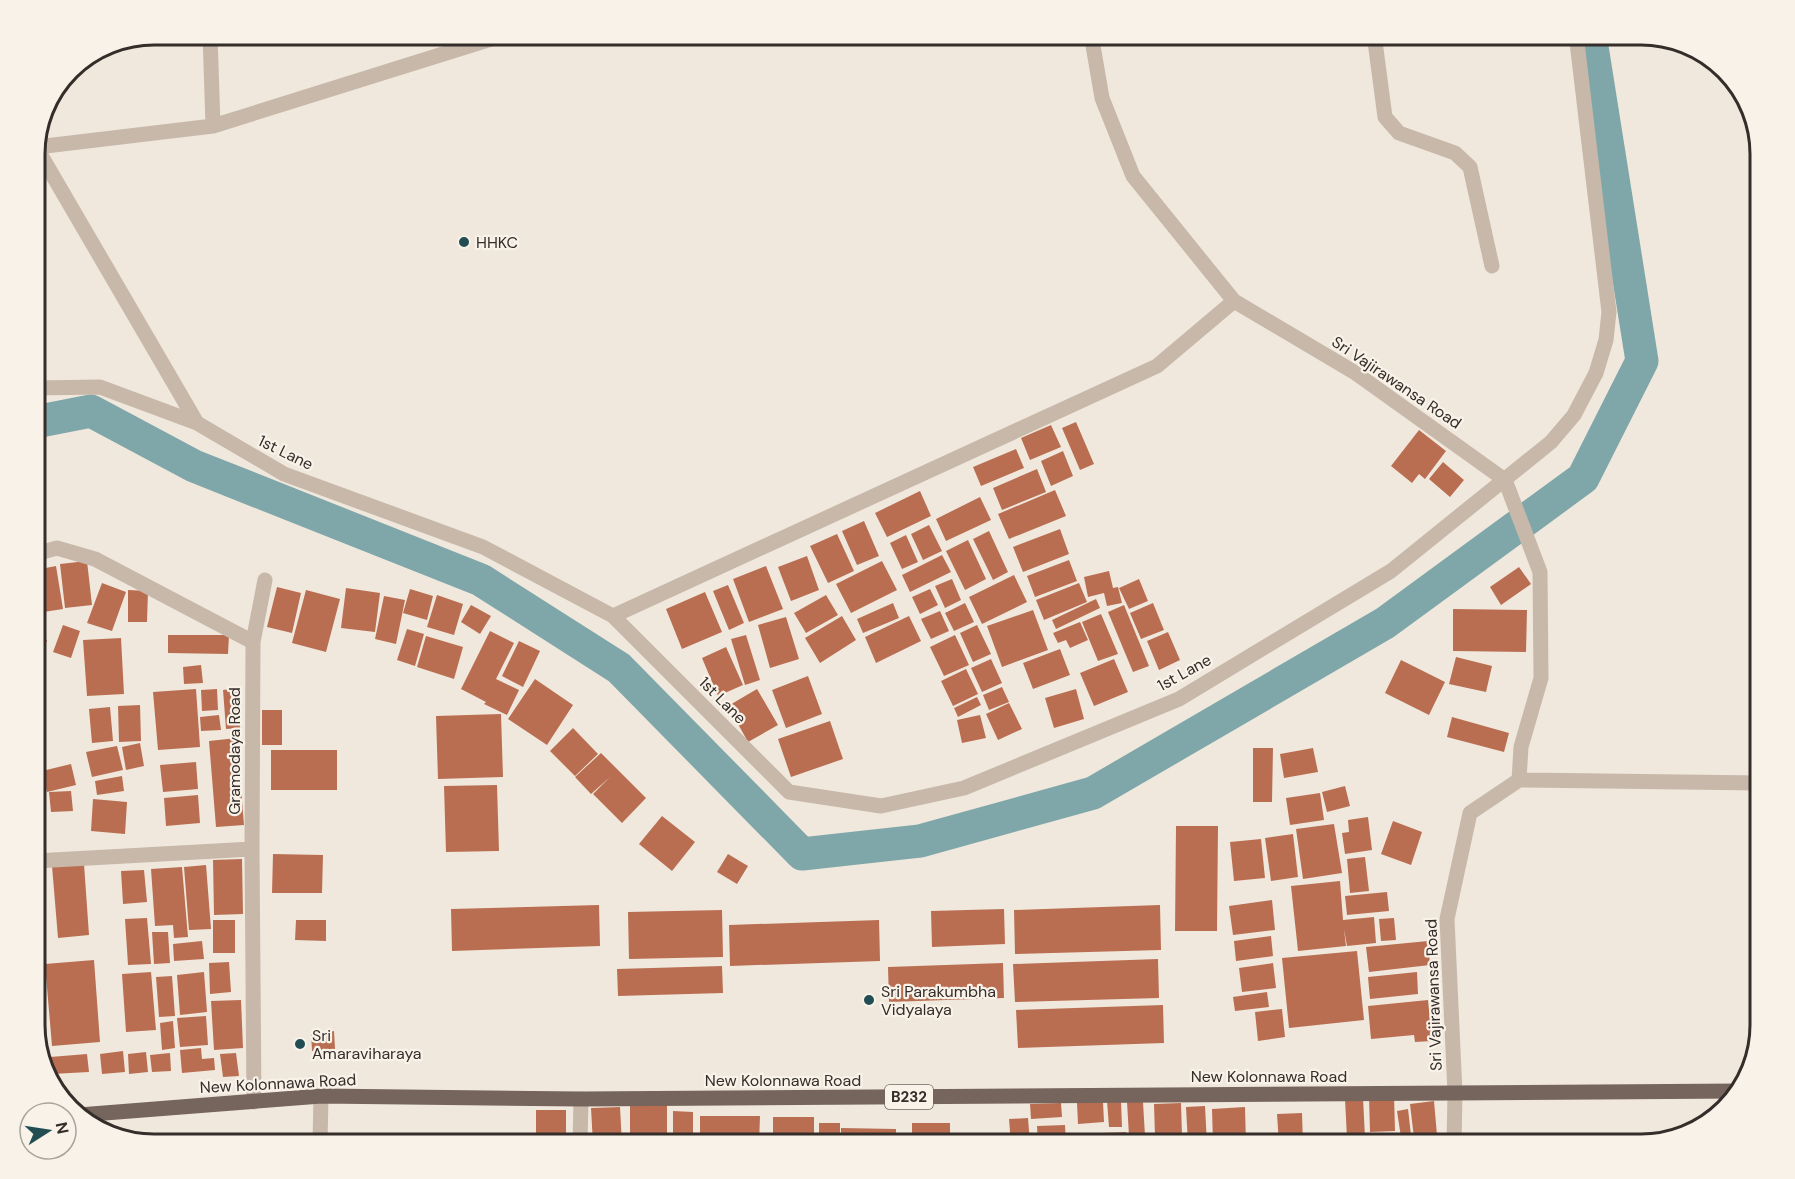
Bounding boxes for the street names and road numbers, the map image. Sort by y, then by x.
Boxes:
street label: Sri Vajirawansa Road [1328,331,1466,434]
street label: 1st Lane [255,430,317,475]
street label: 1st Lane [1154,649,1215,696]
street label: 1st Lane [695,672,751,728]
street label: Gramodaya Road [224,687,245,815]
street label: Sri Vajirawansa Road [1420,919,1447,1071]
street label: New Kolonnawa Road [1191,1066,1347,1087]
street label: New Kolonnawa Road [199,1069,357,1098]
street label: New Kolonnawa Road [705,1070,861,1091]
road number: B232 [885,1085,933,1109]

